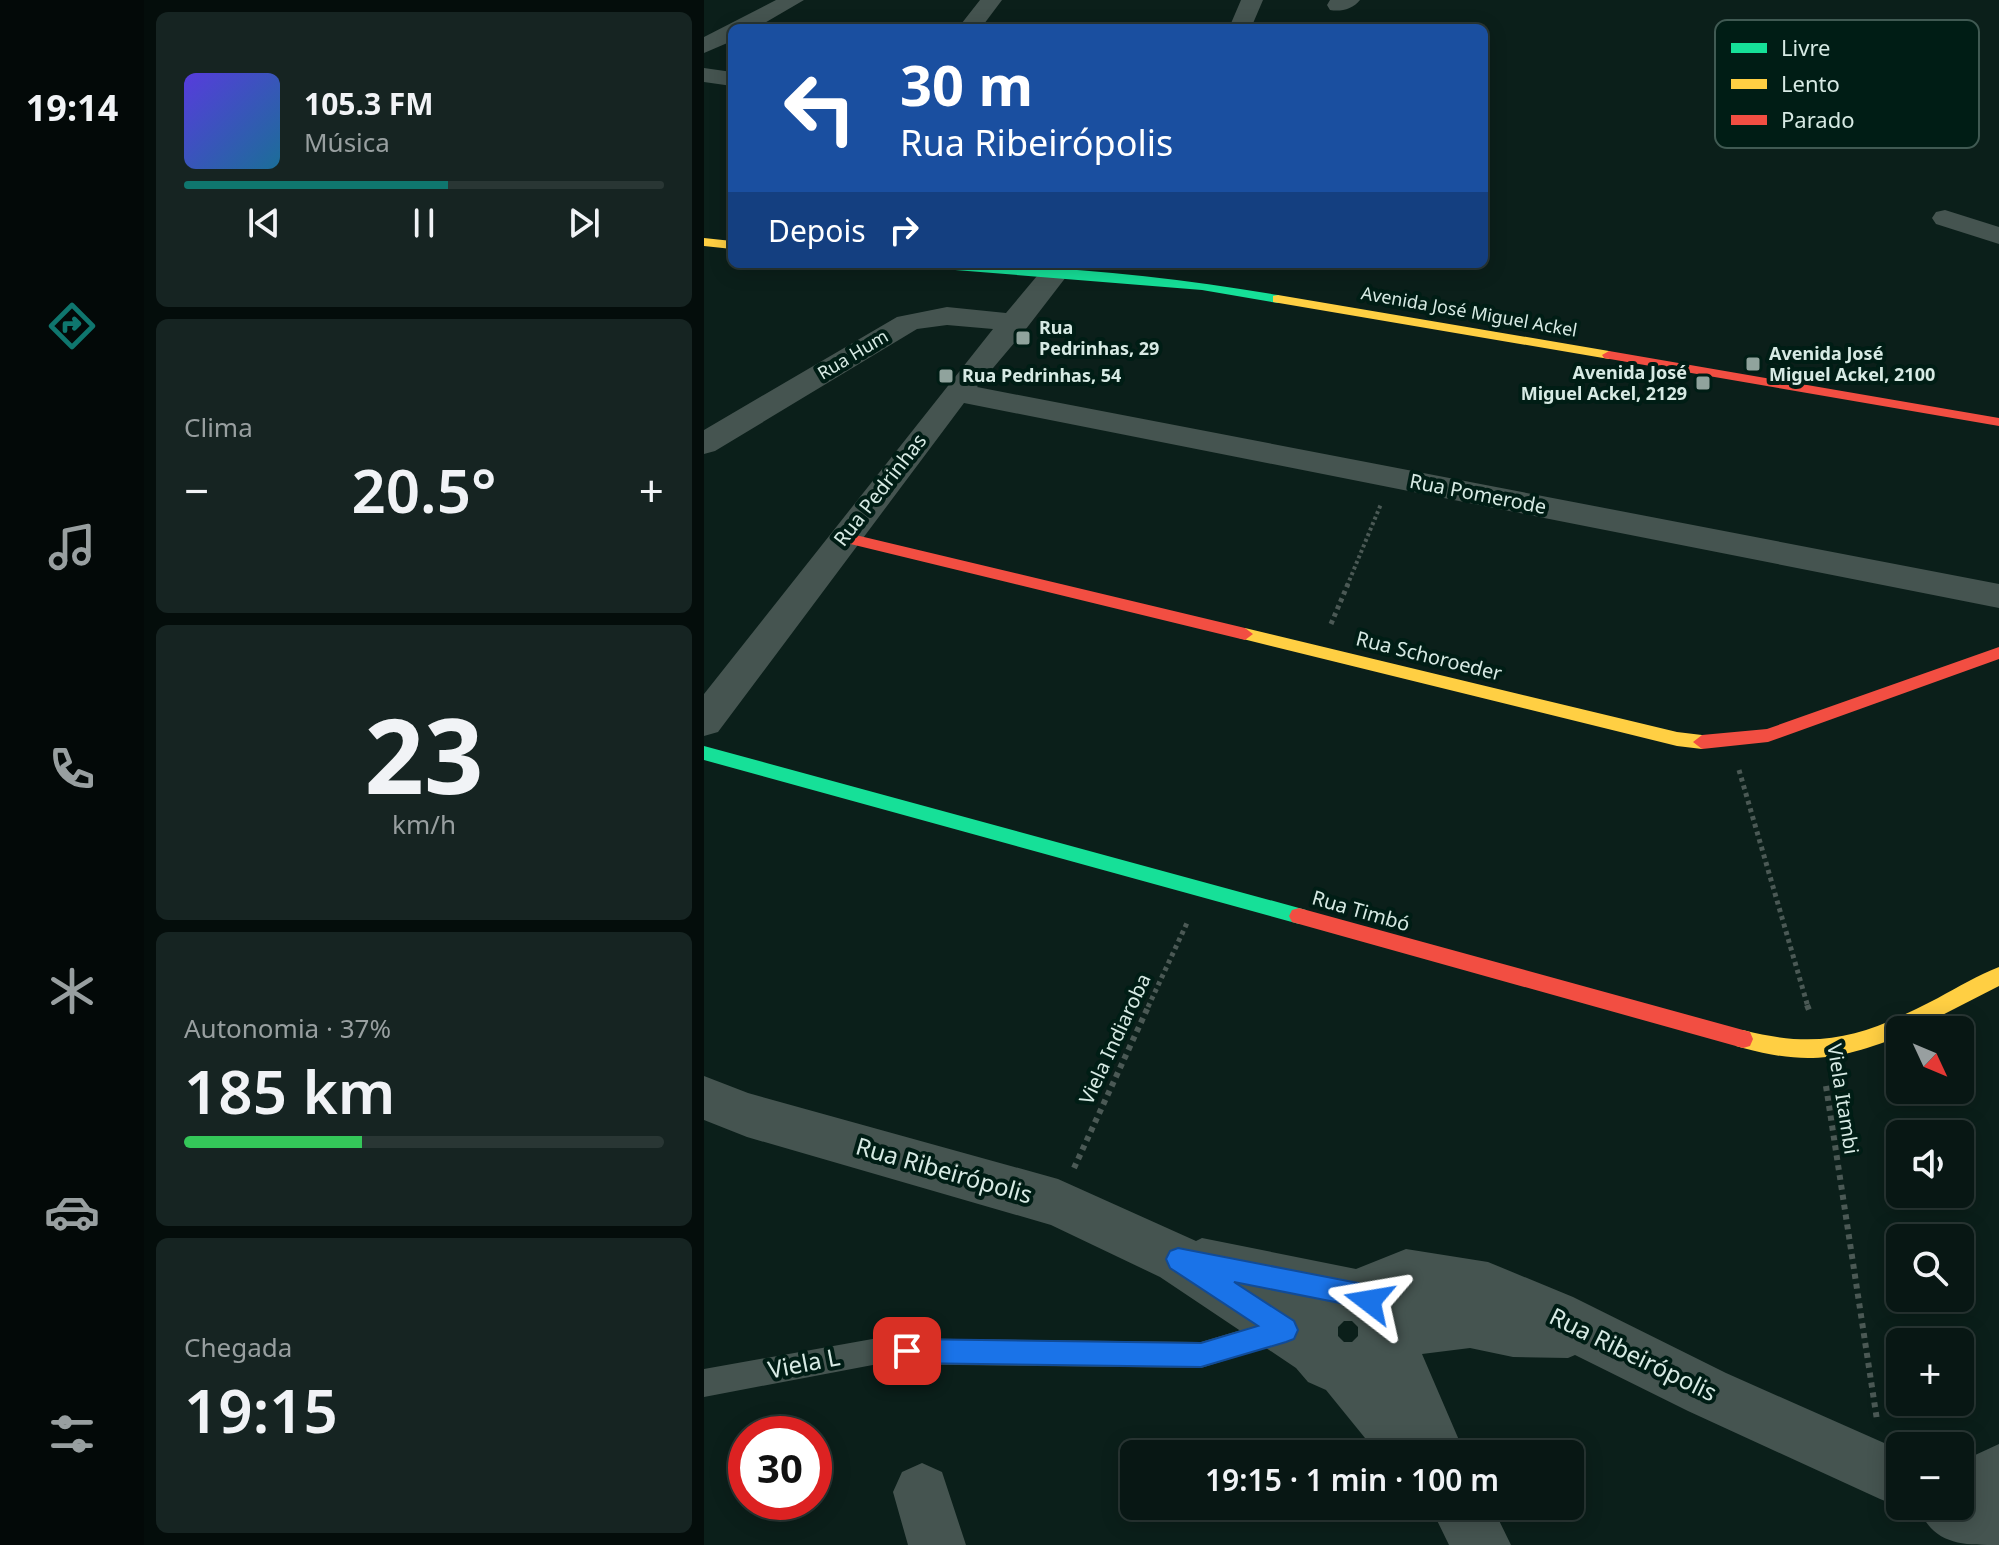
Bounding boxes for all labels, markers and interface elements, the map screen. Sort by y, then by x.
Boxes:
legend [1715,20,1979,148]
text: Livre [1781,32,1830,62]
text: 30 m [900,46,1033,122]
icon: left [768,56,872,160]
text: Lento [1781,68,1840,98]
text: 19:14 [26,83,118,132]
text: 105.3 FM [304,83,434,124]
text: Parado [1781,104,1854,134]
text: Rua Ribeirópolis [900,118,1173,167]
text: Música [304,124,390,160]
icon: previous [242,201,286,245]
icon: pause [402,201,446,245]
icon: next [562,201,606,245]
icon: right [882,208,926,252]
text: Depois [768,210,866,251]
street label: Avenida José Miguel Ackel [1359,280,1579,342]
icon: directions [44,298,100,354]
place label: Rua Pedrinhas, 29 [1039,315,1159,360]
street label: Rua Hum [813,324,892,385]
marker: Rua Pedrinhas, 29 [1014,329,1032,347]
place label: Avenida José Miguel Ackel, 2100 [1769,341,1935,386]
marker: Avenida José Miguel Ackel, 2100 [1744,355,1762,373]
place label: Avenida José Miguel Ackel, 2129 [1521,360,1687,405]
place label: Rua Pedrinhas, 54 [962,363,1121,387]
marker: Rua Pedrinhas, 54 [937,367,955,385]
marker: Avenida José Miguel Ackel, 2129 [1694,374,1712,392]
text: Clima [184,409,253,445]
street label: Rua Pedrinhas [827,428,932,552]
text: 20.5° [351,449,497,531]
text: − [184,460,209,520]
text: + [639,460,664,520]
street label: Rua Pomerode [1407,467,1549,520]
icon: music [44,519,100,575]
street label: Rua Schoroeder [1353,624,1505,687]
text: 23 [365,683,483,824]
icon: phone [44,741,100,797]
text: km/h [392,806,456,842]
street label: Rua Timbó [1309,884,1413,937]
icon: climate [44,963,100,1019]
street label: Viela Indiaroba [1072,969,1157,1109]
text: Autonomia · 37% [184,1010,391,1046]
north arrow [1886,1016,1974,1104]
map controls [1886,1016,1974,1520]
street label: Viela Itambi [1821,1042,1866,1156]
text: 185 km [184,1050,395,1132]
button: sound [1886,1120,1974,1208]
street label: Rua Ribeirópolis [852,1129,1037,1211]
icon: car [44,1184,100,1240]
button: search [1886,1224,1974,1312]
position arrow [1327,1259,1411,1343]
street label: Rua Ribeirópolis [1545,1299,1723,1408]
pin [873,1317,941,1385]
button: + [1886,1328,1974,1416]
text: Chegada [184,1329,292,1365]
icon: arrive [885,1329,929,1373]
street label: Viela L [765,1339,842,1386]
text: 19:15 [184,1369,338,1451]
icon: filters [44,1406,100,1462]
speed limit sign: 30 [728,1416,832,1520]
button: − [1886,1432,1974,1520]
text: 19:15 · 1 min · 100 m [1205,1459,1499,1500]

